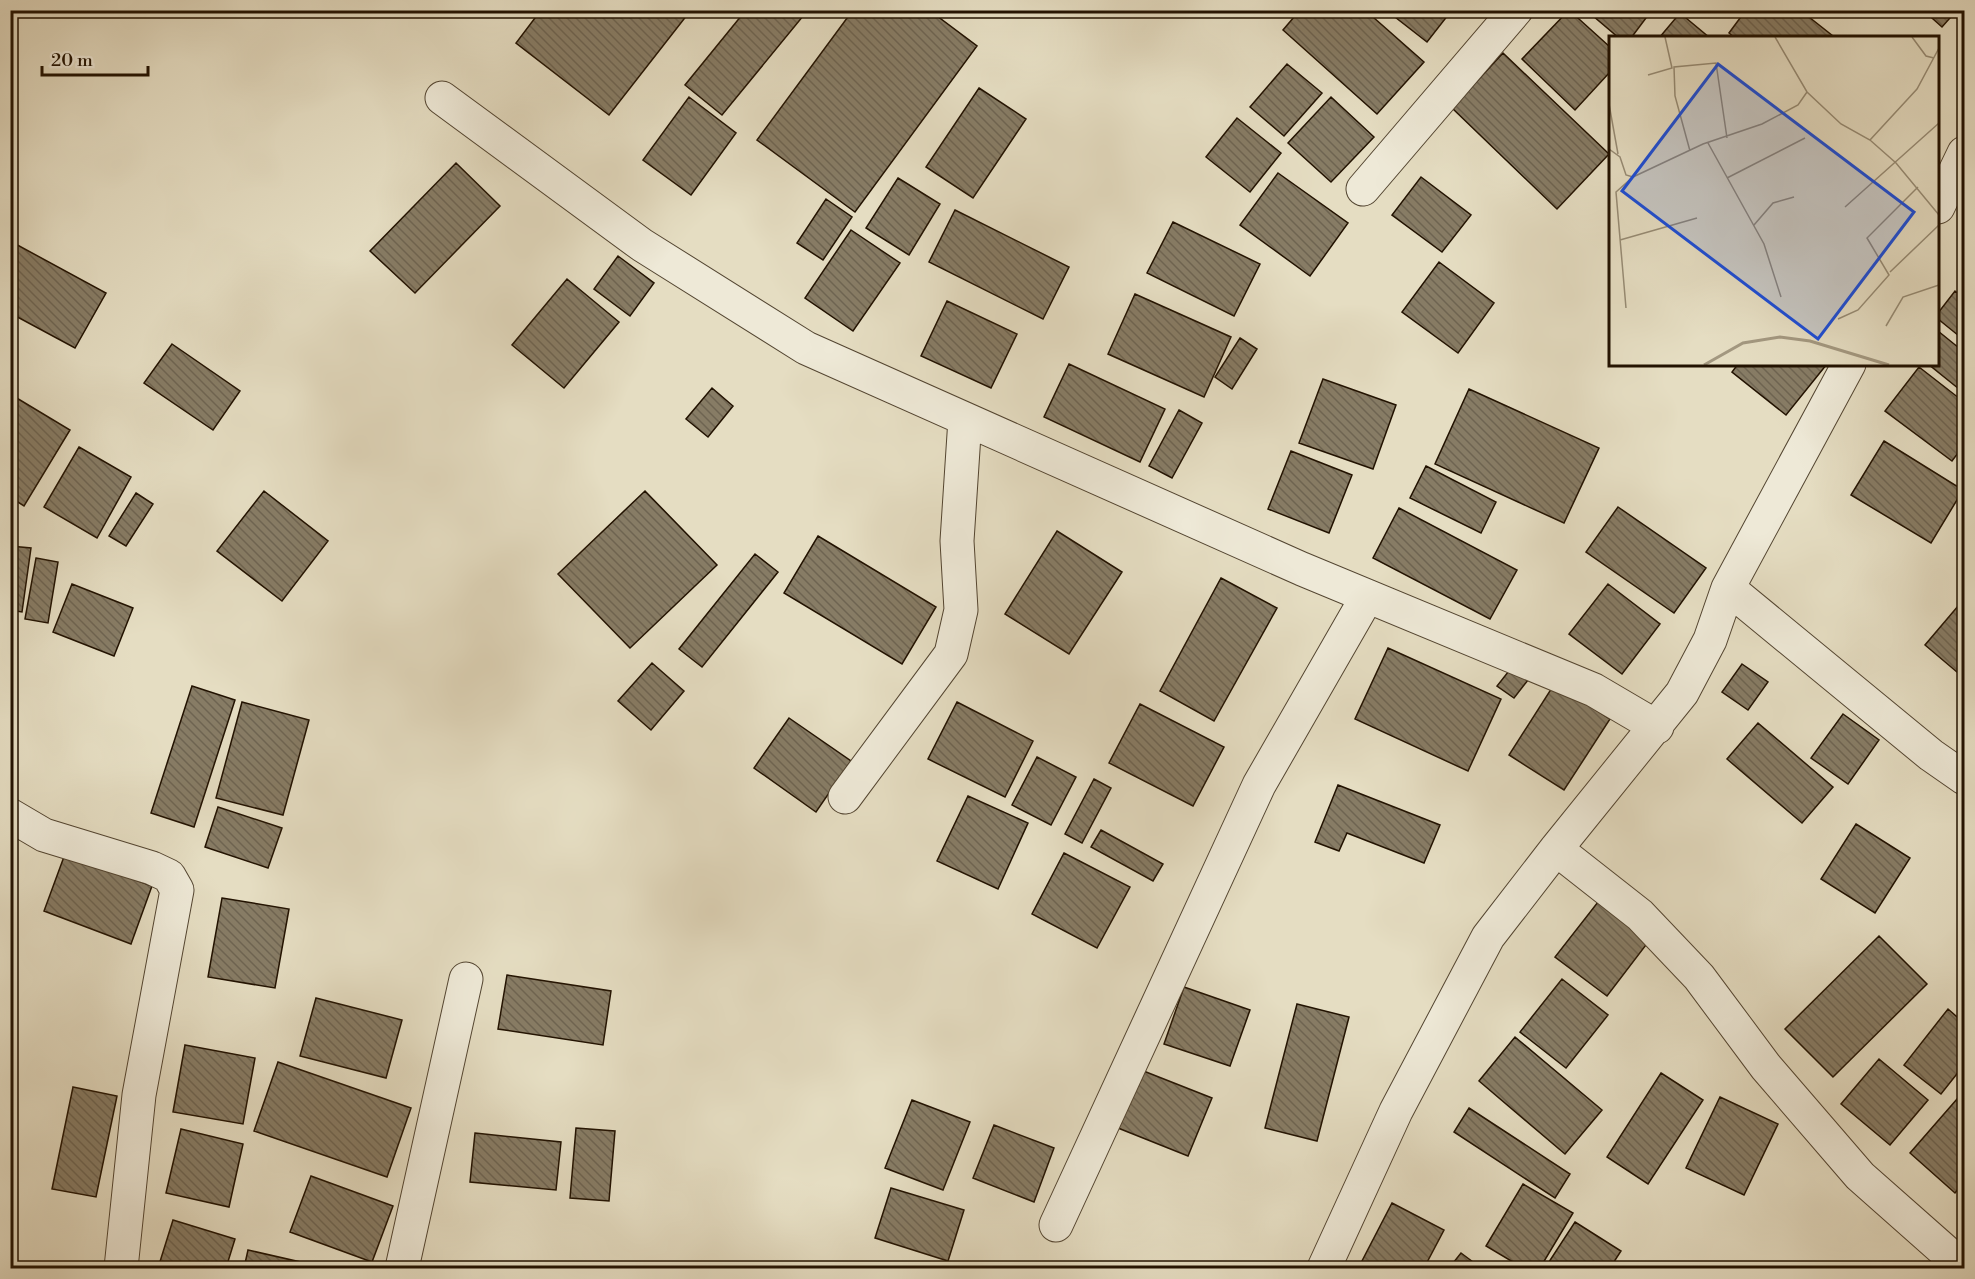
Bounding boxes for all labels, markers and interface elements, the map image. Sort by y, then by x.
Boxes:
inset map [1609,36,1939,366]
scale bar [42,39,148,77]
text: 20 m [51,49,93,72]

